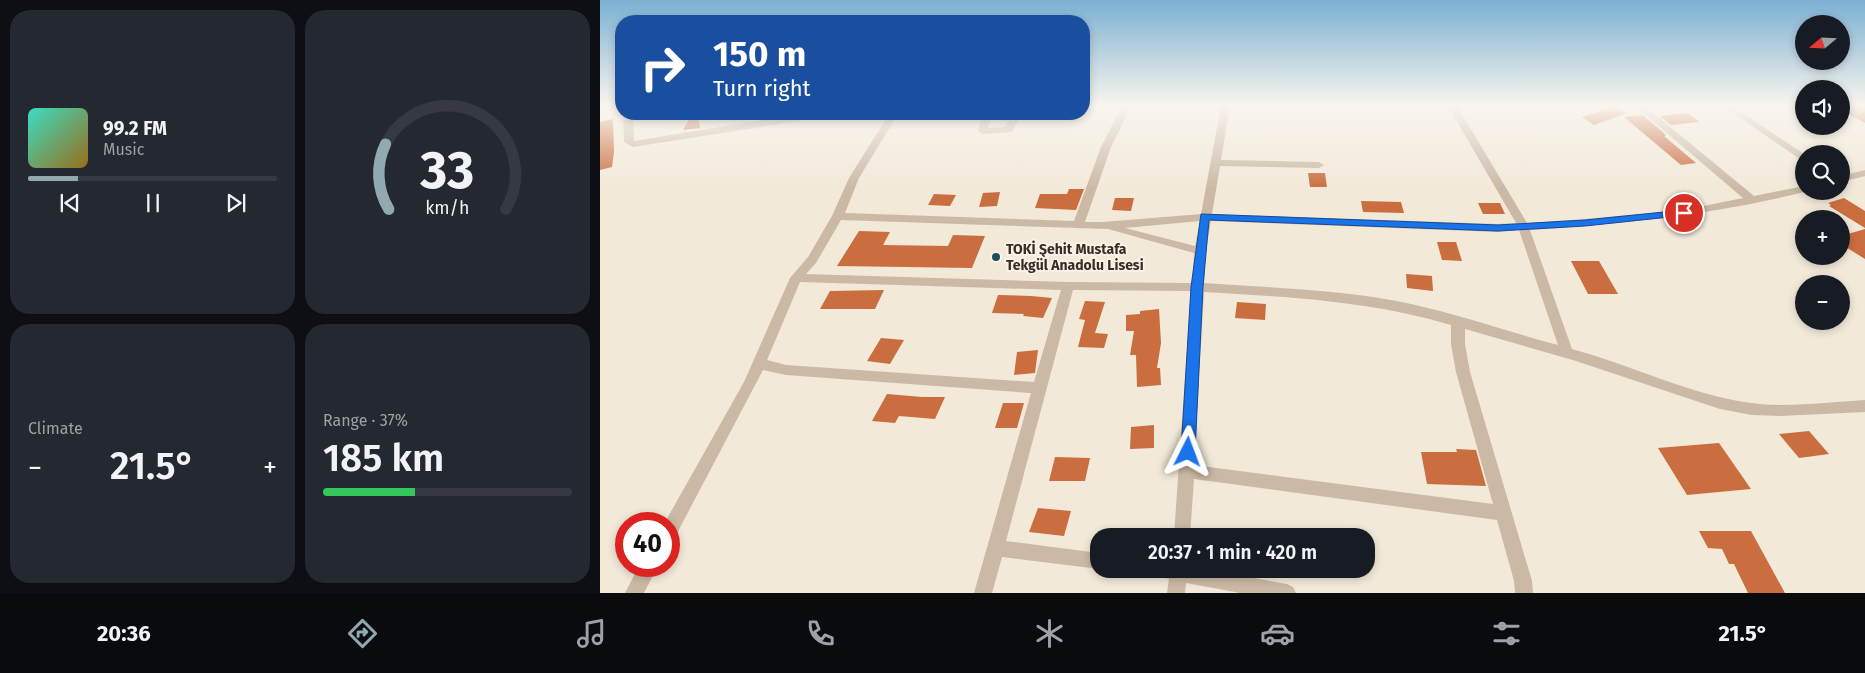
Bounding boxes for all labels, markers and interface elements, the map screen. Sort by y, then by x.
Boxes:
north arrow [1795,15,1850,70]
map controls [1795,15,1850,330]
text: 150 m [713,33,806,75]
icon: right [630,35,695,100]
text: Turn right [713,75,810,102]
button: sound [1795,80,1850,135]
text: 99.2 FM [103,117,167,140]
text: 33 [419,139,475,202]
text: Music [103,140,144,159]
button: search [1795,145,1850,200]
icon: previous [56,189,84,217]
icon: pause [139,189,167,217]
icon: next [222,189,250,217]
pin [1663,192,1705,234]
text: km/h [425,197,470,219]
icon: arrive [1670,199,1698,227]
button: + [1795,210,1850,265]
place label: TOKİ Şehit Mustafa Tekgül Anadolu Lisesi [1006,240,1144,274]
marker: TOKİ Şehit Mustafa Tekgül Anadolu Lisesi [990,251,1002,263]
button: − [1795,275,1850,330]
text: Range · 37% [323,411,408,430]
text: Climate [28,419,83,438]
position arrow [1161,425,1213,477]
text: 185 km [323,435,444,481]
text: 21.5° [110,443,195,489]
text: − [28,451,42,484]
text: + [263,451,277,484]
speed limit sign: 40 [615,512,680,577]
text: 20:37 · 1 min · 420 m [1148,541,1317,564]
icon: directions [345,616,380,651]
icon: music [574,616,609,651]
icon: phone [803,616,838,651]
icon: climate [1032,616,1067,651]
icon: car [1260,616,1295,651]
icon: filters [1489,616,1524,651]
text: 20:36 [97,620,151,647]
text: 21.5° [1718,620,1768,647]

